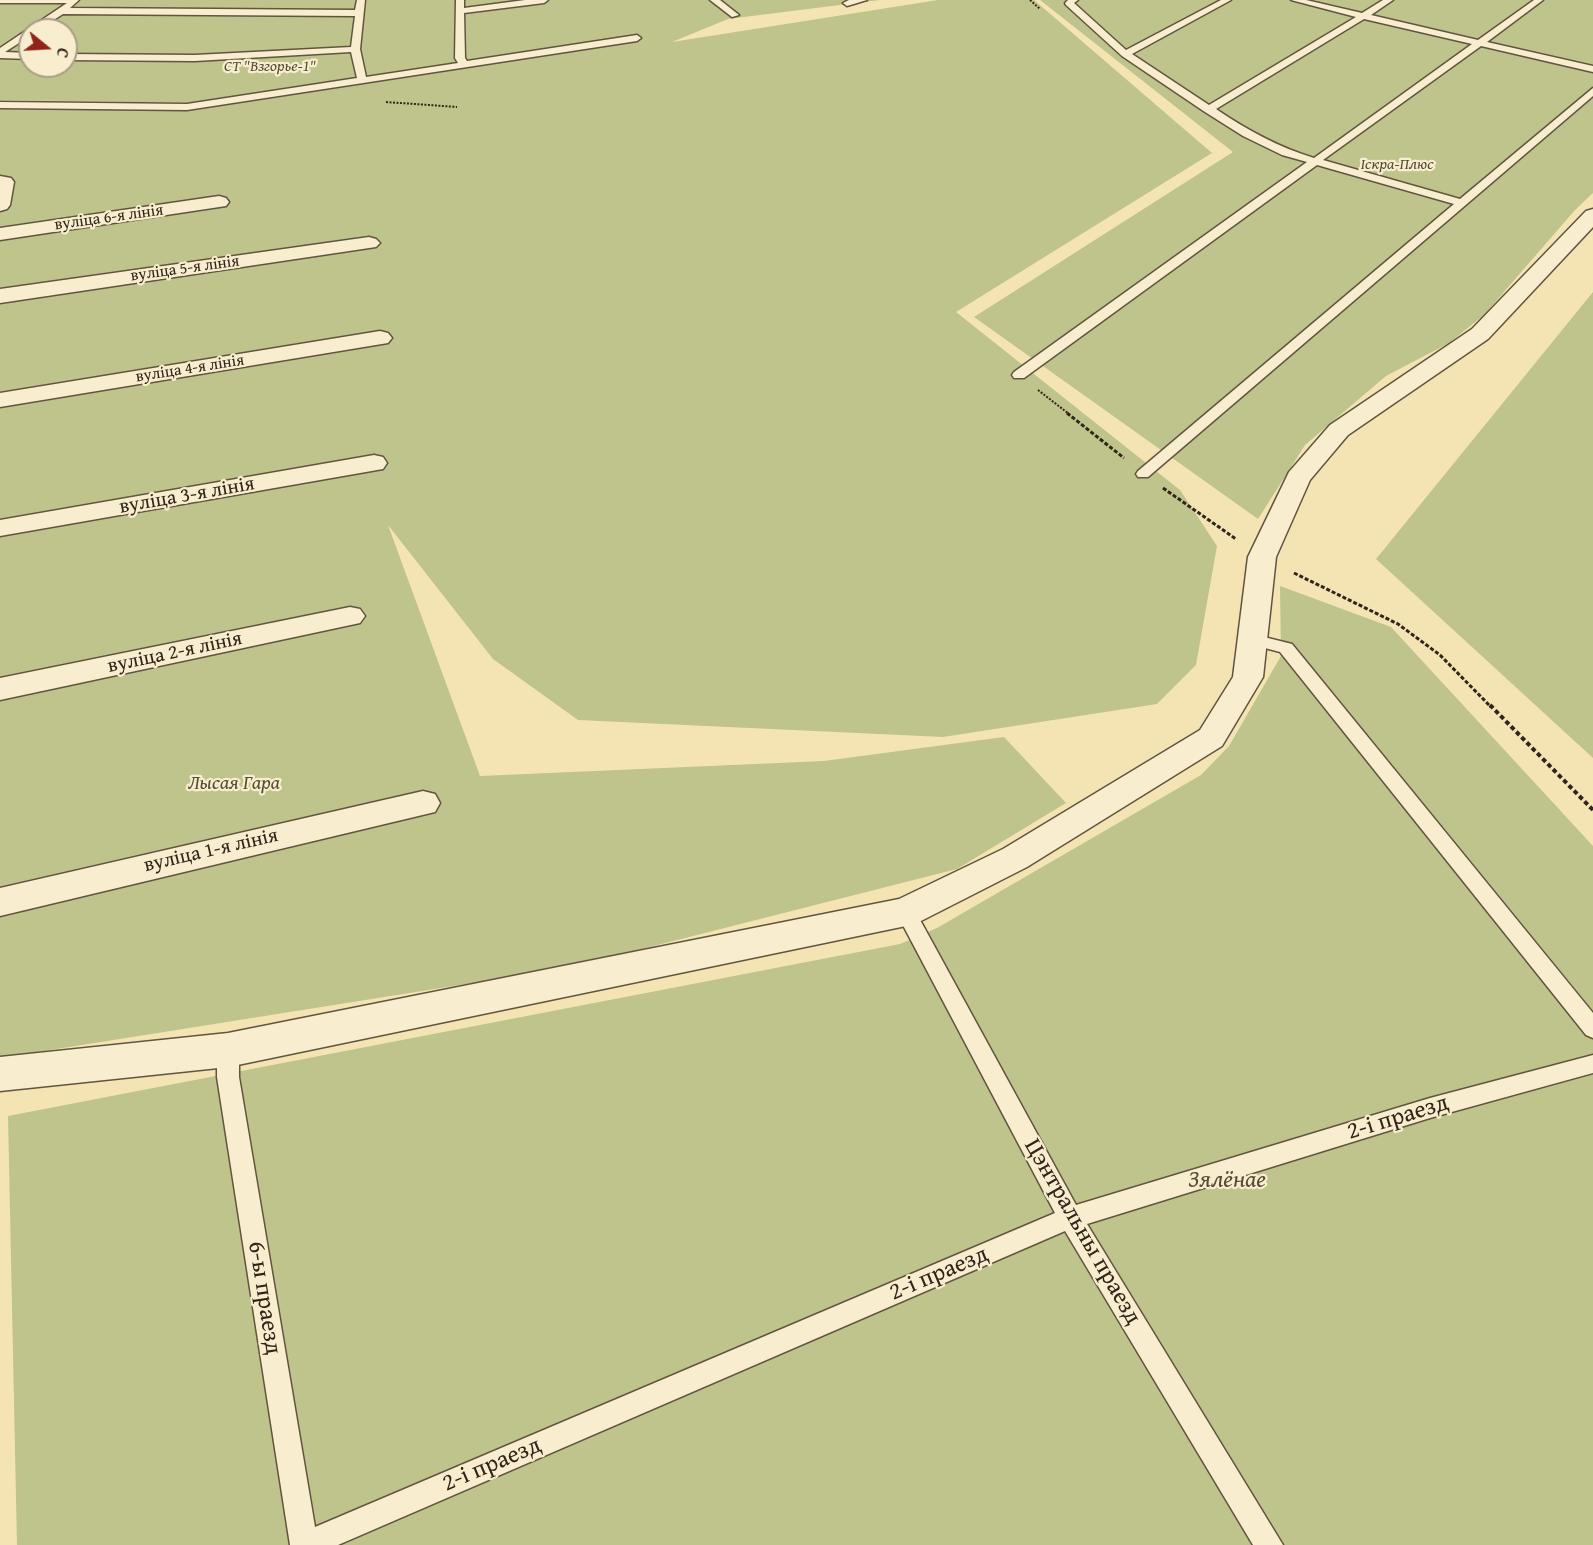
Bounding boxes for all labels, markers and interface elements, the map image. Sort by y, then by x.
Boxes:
north arrow [18,18,78,78]
text: С [50,45,76,61]
park label: СТ "Взгорье-1" [224,57,316,77]
park label: Іскра-Плюс [1360,155,1434,175]
street label: вуліца 6-я лінія [53,201,165,235]
street label: вуліца 5-я лінія [129,252,241,286]
street label: вуліца 4-я лінія [134,351,246,387]
street label: вуліца 3-я лінія [118,472,256,520]
street label: вуліца 2-я лінія [106,627,244,679]
park label: Лысая Гара [188,772,280,796]
street label: вуліца 1-я лінія [142,824,280,878]
street label: 2-і праезд [1344,1089,1452,1147]
street label: Цэнтральны праезд [1017,1134,1147,1330]
park label: Зялёнае [1188,1167,1266,1195]
street label: 6-ы праезд [241,1239,287,1357]
street label: 2-і праезд [885,1240,993,1308]
street label: 2-і праезд [438,1431,546,1499]

